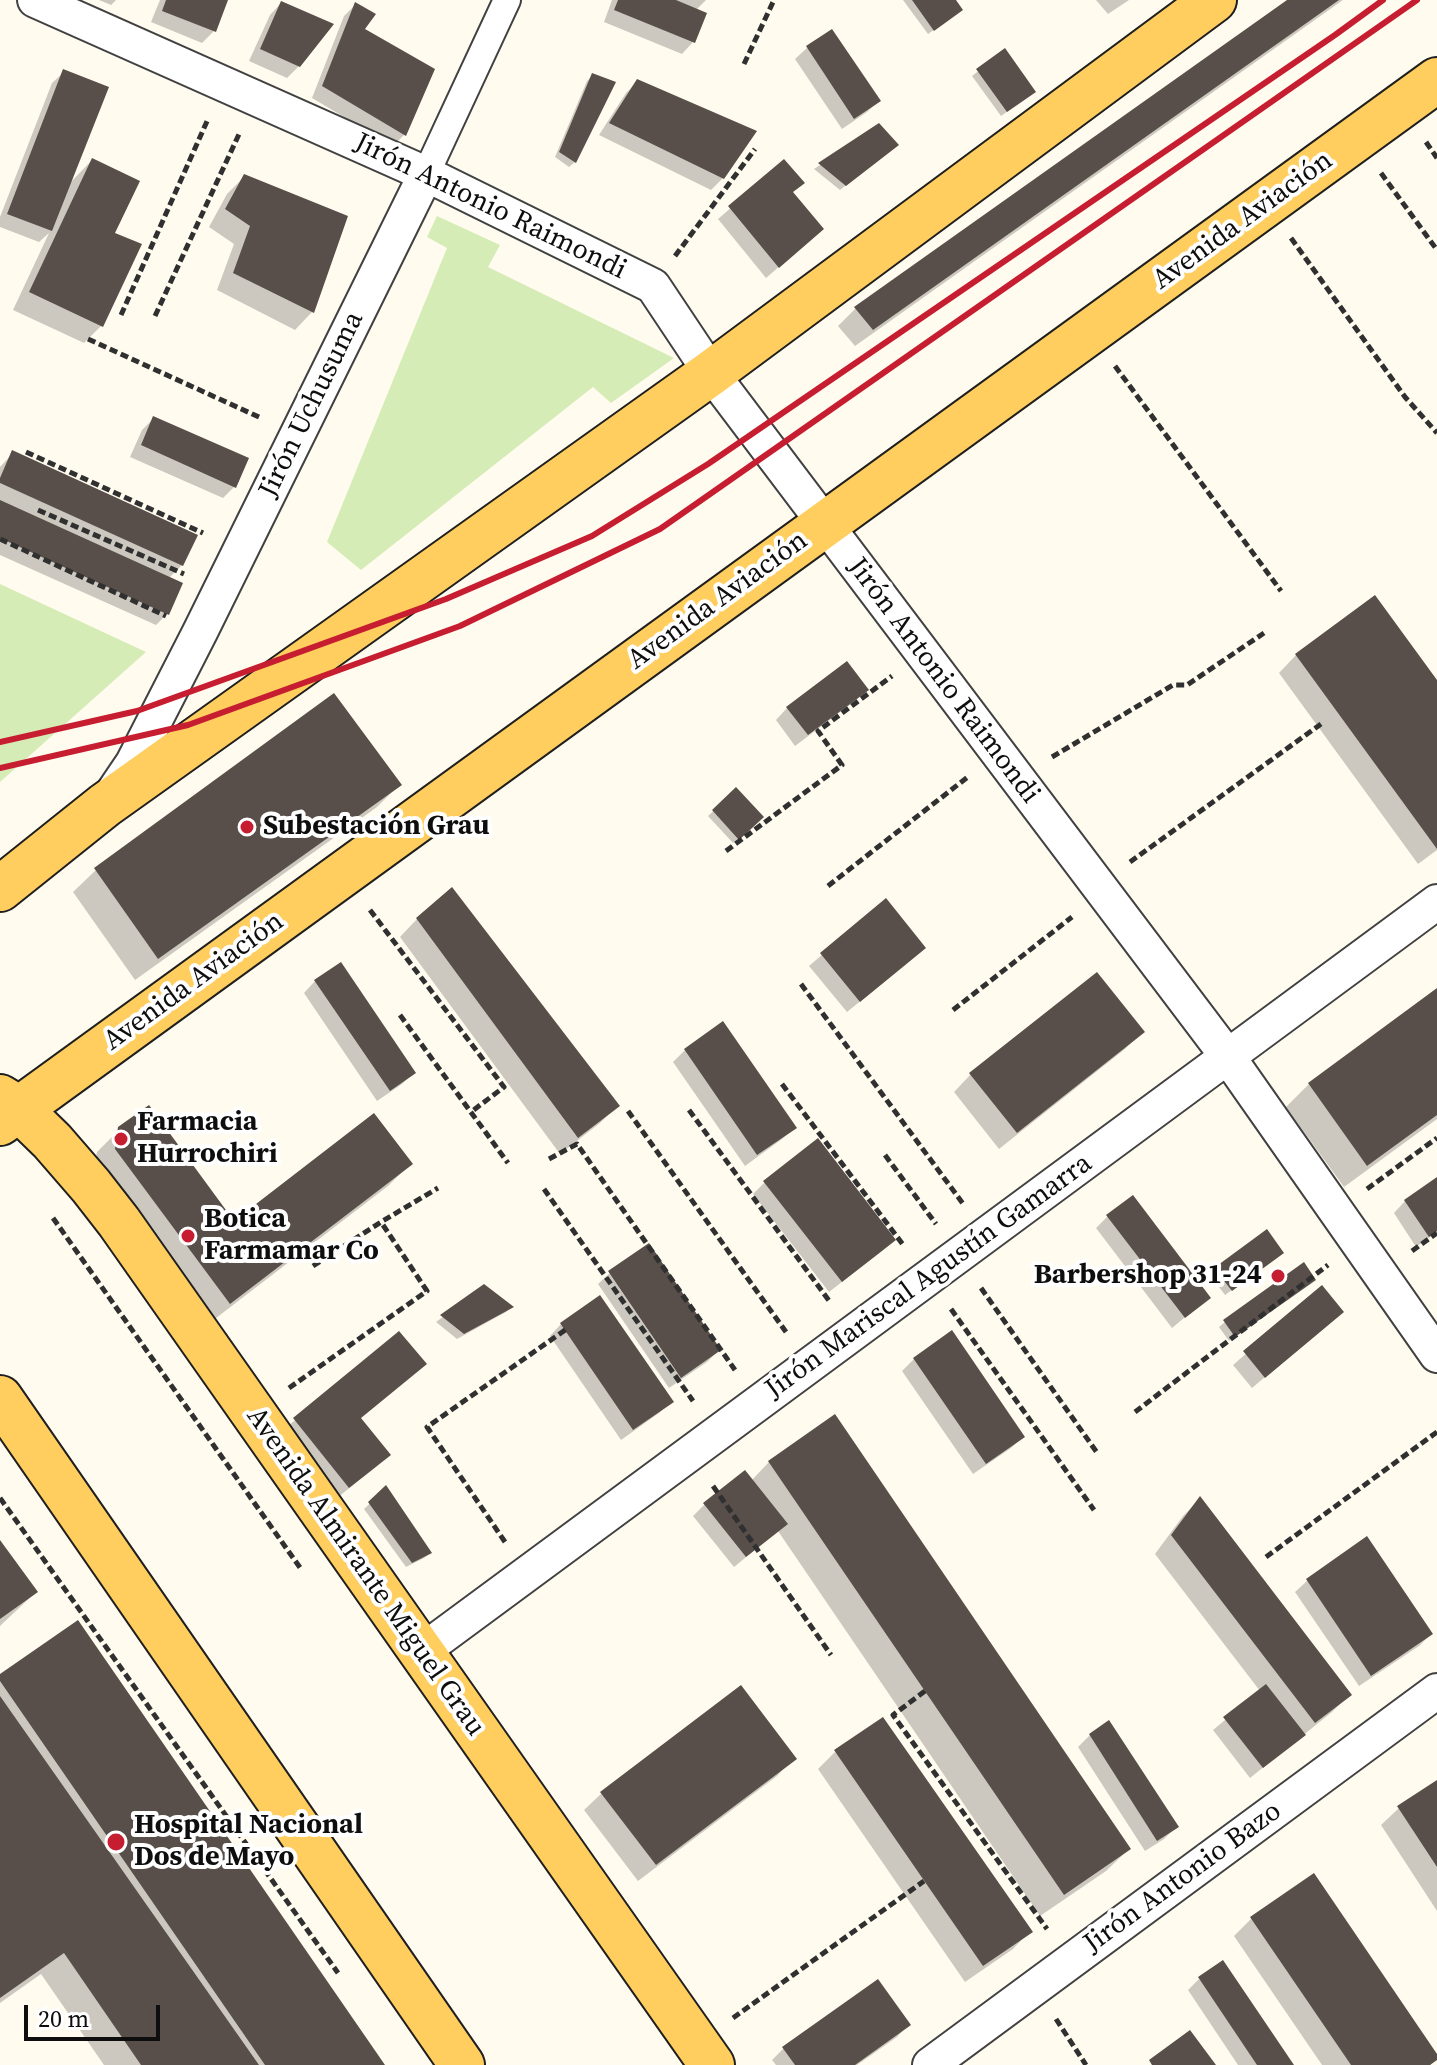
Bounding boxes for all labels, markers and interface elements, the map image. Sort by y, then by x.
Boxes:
street label: Jirón Antonio Raimondi [348,126,632,288]
street label: Avenida Aviación [1146,144,1340,298]
street label: Jirón Uchusuma [252,307,372,503]
street label: Avenida Aviación [621,524,815,678]
street label: Jirón Antonio Raimondi [840,552,1046,810]
place label: Subestación Grau [263,810,489,844]
marker: Subestación Grau [238,818,256,836]
street label: Avenida Aviación [97,905,291,1059]
place label: Farmacia Hurrochiri [137,1106,278,1172]
marker: Farmacia Hurrochiri [112,1130,130,1148]
street label: Jirón Mariscal Agustín Gamarra [759,1147,1099,1407]
place label: Botica Farmamar Co [204,1203,379,1269]
marker: Botica Farmamar Co [179,1227,197,1245]
place label: Barbershop 31-24 [1034,1259,1262,1293]
marker: Barbershop 31-24 [1269,1267,1287,1285]
street label: Avenida Almirante Miguel Grau [238,1401,492,1743]
street label: Jirón Antonio Bazo [1078,1795,1288,1961]
place label: Hospital Nacional Dos de Mayo [134,1809,363,1875]
marker: Hospital Nacional Dos de Mayo [105,1831,127,1853]
scale bar [28,1989,164,2039]
text: 20 m [38,2002,89,2035]

